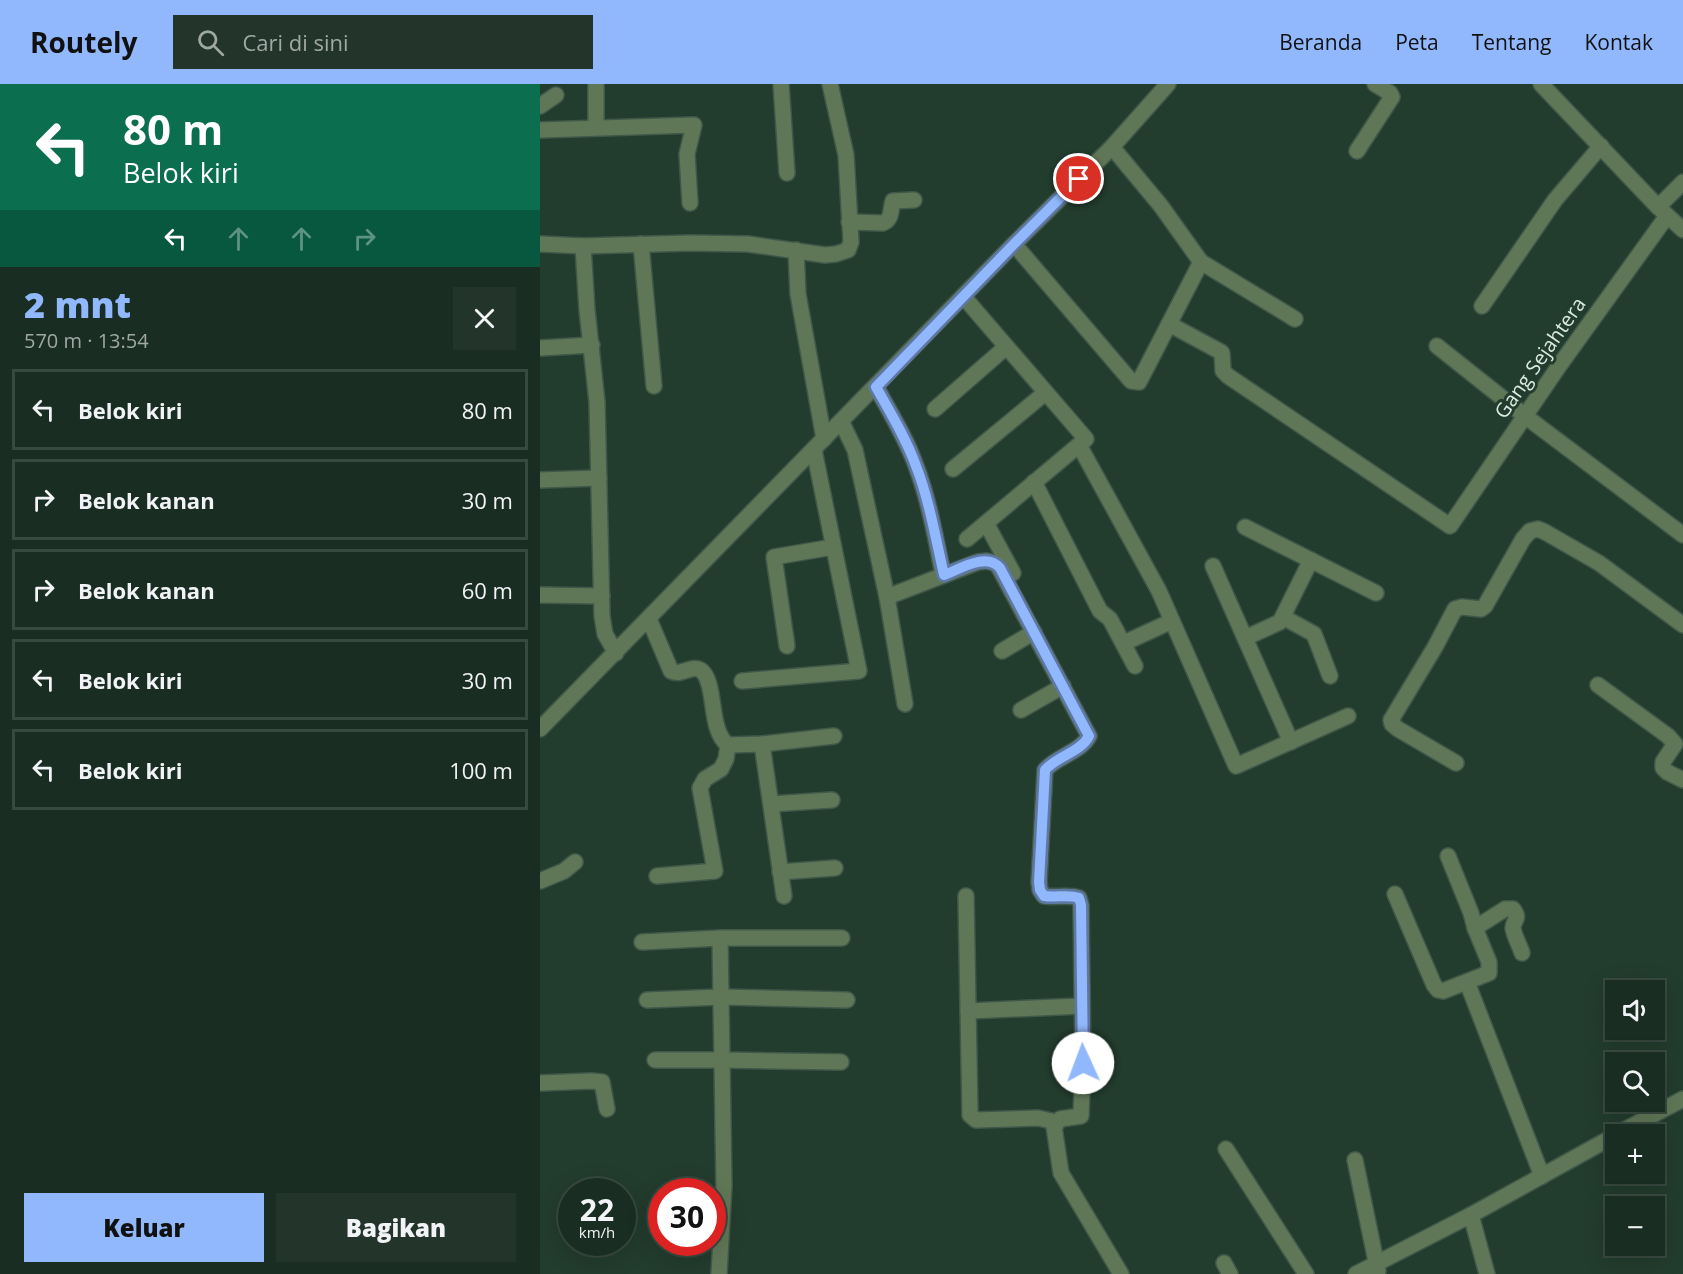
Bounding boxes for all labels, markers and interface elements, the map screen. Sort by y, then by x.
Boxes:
search box [173,15,593,69]
text: Routely [30,23,137,61]
icon: search [194,26,227,59]
text: Cari di sini [242,27,349,57]
text: Beranda [1279,28,1362,56]
text: Peta [1395,28,1439,56]
text: Tentang [1472,28,1551,56]
text: Kontak [1584,28,1653,56]
text: 80 m [123,100,223,157]
icon: left [24,108,102,186]
pin [1053,153,1104,204]
text: Belok kiri [123,154,239,191]
icon: arrive [1062,162,1095,195]
icon: left [159,222,192,255]
icon: ahead [222,222,255,255]
icon: ahead [285,222,318,255]
icon: right [348,222,381,255]
text: 2 mnt [24,280,131,329]
button: close [453,287,516,350]
street label: Gang Sejahtera [1488,292,1591,424]
text: 570 m · 13:54 [24,327,149,354]
icon: left [27,393,60,426]
text: Belok kiri [78,395,183,425]
text: 80 m [462,395,513,425]
icon: right [27,483,60,516]
text: Belok kanan [78,485,215,515]
text: 30 m [462,485,513,515]
icon: right [27,573,60,606]
text: Belok kanan [78,575,215,605]
text: 60 m [462,575,513,605]
icon: left [27,663,60,696]
text: Belok kiri [78,665,183,695]
text: 30 m [462,665,513,695]
icon: left [27,753,60,786]
text: Belok kiri [78,755,183,785]
text: 100 m [449,755,513,785]
map controls [1605,980,1665,1256]
button: sound [1605,980,1665,1040]
position arrow [1051,1031,1115,1095]
button: search [1605,1052,1665,1112]
button: + [1605,1124,1665,1184]
speed limit sign: 30 [648,1178,726,1256]
text: 22 [580,1189,614,1230]
button: Keluar [24,1193,264,1262]
button: Bagikan [276,1193,516,1262]
button: − [1605,1196,1665,1256]
text: km/h [579,1222,615,1242]

